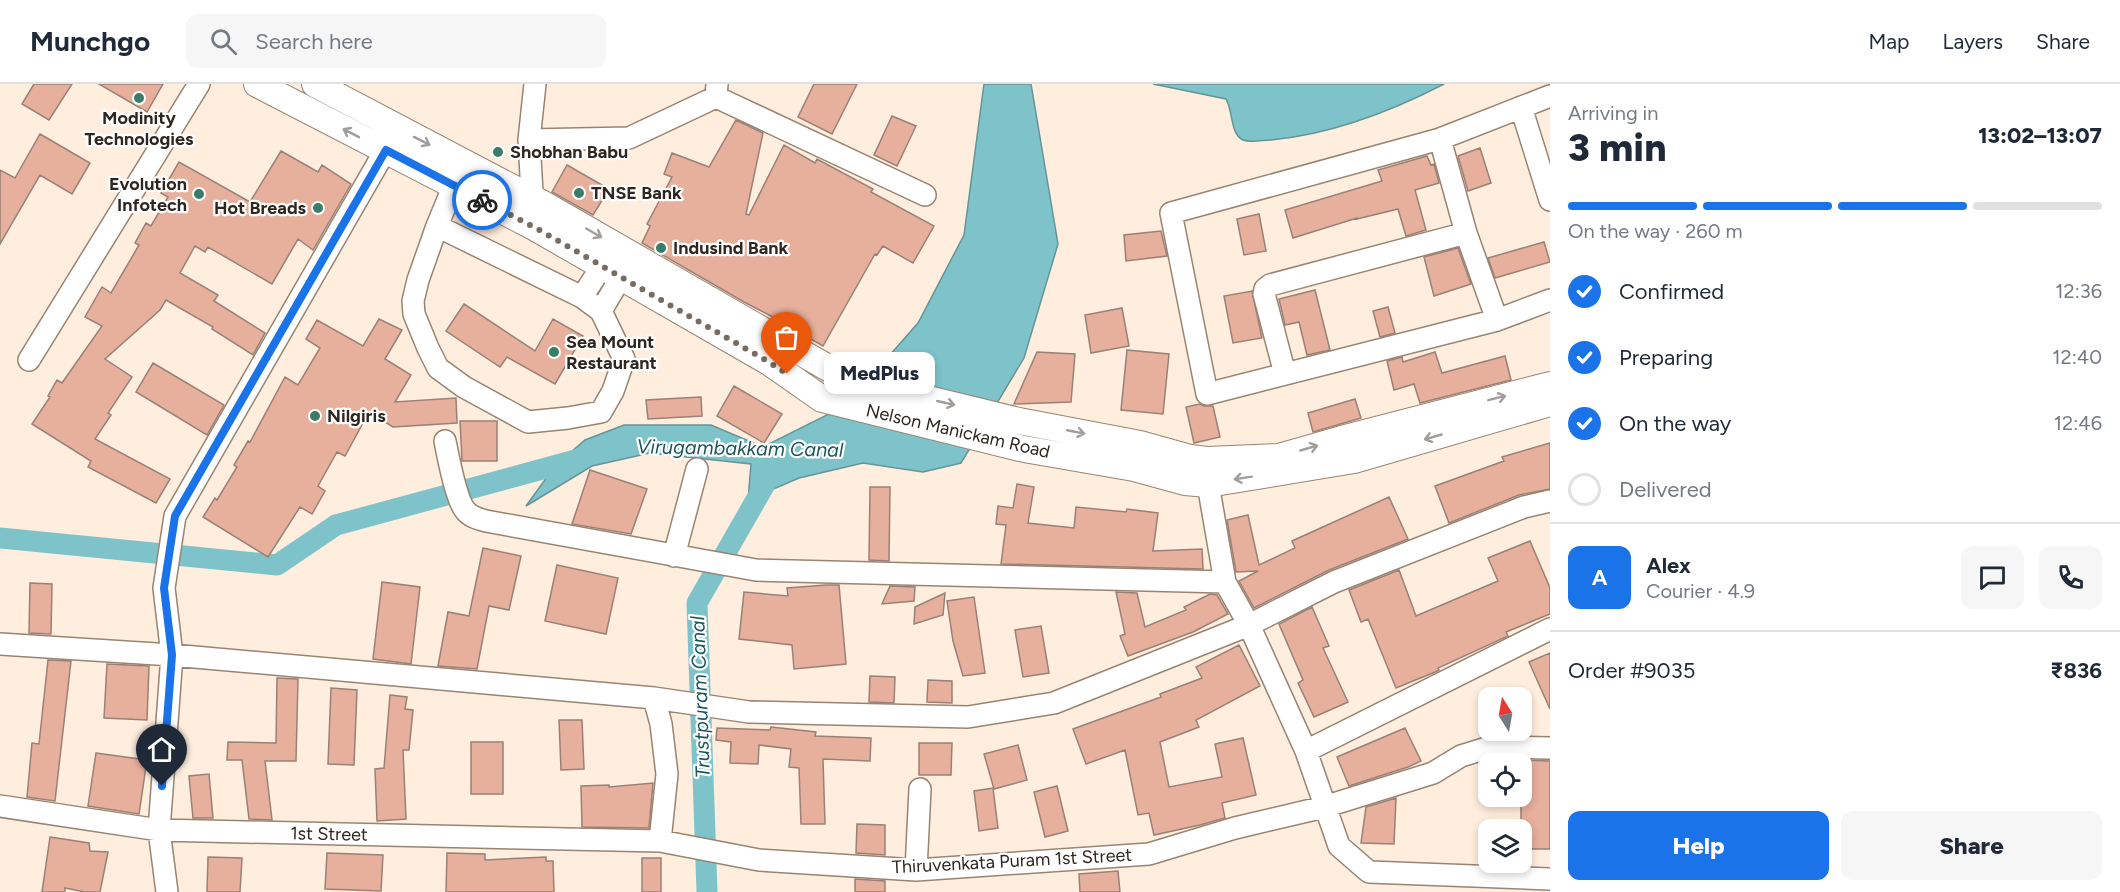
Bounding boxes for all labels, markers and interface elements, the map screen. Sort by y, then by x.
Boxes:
search box [186,14,606,68]
text: Munchgo [30,24,150,58]
icon: search [207,25,240,58]
text: Search here [255,28,373,55]
text: Map [1869,29,1909,54]
text: Layers [1942,29,2003,54]
text: Share [2036,29,2090,54]
marker: Modinity Technologies [132,91,146,105]
text: Arriving in [1568,101,1658,125]
place label: Modinity Technologies [85,107,194,150]
text: 13:02–13:07 [1978,122,2102,149]
text: 3 min [1568,124,1666,171]
one-way arrow [343,126,361,138]
one-way arrow [413,136,431,148]
place label: Shobhan Babu [510,141,628,163]
marker: Shobhan Babu [491,145,505,159]
courier [452,170,512,230]
place label: Evolution Infotech [109,173,187,216]
place label: TNSE Bank [591,182,682,204]
icon: bike [466,184,499,217]
marker: TNSE Bank [572,186,586,200]
marker: Evolution Infotech [192,187,206,201]
place label: Hot Breads [214,197,307,219]
marker: Hot Breads [311,201,325,215]
text: On the way · 260 m [1568,219,1742,243]
one-way arrow [585,227,602,239]
place label: Indusind Bank [673,237,789,259]
marker: Indusind Bank [654,241,668,255]
icon: check [1568,275,1601,308]
text: Confirmed [1619,278,1724,305]
text: 12:36 [2055,279,2102,303]
pin [761,312,812,374]
icon: bag [770,321,803,354]
place label: Sea Mount Restaurant [566,331,657,374]
icon: check [1568,341,1601,374]
text: Preparing [1619,344,1713,371]
marker: Sea Mount Restaurant [547,345,561,359]
text: 12:40 [2052,345,2102,369]
callout: MedPlus [823,353,934,395]
text: MedPlus [840,361,919,385]
one-way arrow [1488,392,1507,403]
one-way arrow [937,398,956,410]
street label: Nelson Manickam Road [864,399,1052,463]
place label: Nilgiris [327,405,386,427]
icon: check [1568,407,1601,440]
marker: Nilgiris [308,409,322,423]
text: On the way [1619,410,1731,437]
text: 12:46 [2054,411,2102,435]
one-way arrow [1066,427,1086,438]
one-way arrow [1424,432,1443,443]
water label: Virugambakkam Canal [636,434,844,462]
one-way arrow [1299,442,1318,453]
one-way arrow [1234,473,1253,484]
text: Delivered [1619,476,1712,503]
button: chat [1961,546,2024,609]
button: phone [2039,546,2102,609]
text: Alex [1646,552,1691,579]
text: A [1592,564,1607,591]
text: Courier · 4.9 [1646,579,1755,603]
water label: Trustpuram Canal [685,615,715,778]
text: Order #9035 [1568,657,1695,684]
text: ₹836 [2050,657,2102,684]
north arrow [1478,687,1532,741]
map controls [1478,687,1532,873]
pin [136,724,187,786]
icon: home [145,733,178,766]
button: locate [1478,753,1532,807]
button: Help [1568,811,1829,880]
button: Share [1841,811,2102,880]
button: layers [1478,819,1532,873]
street label: 1st Street [290,822,368,846]
street label: Thiruvenkata Puram 1st Street [891,844,1133,878]

